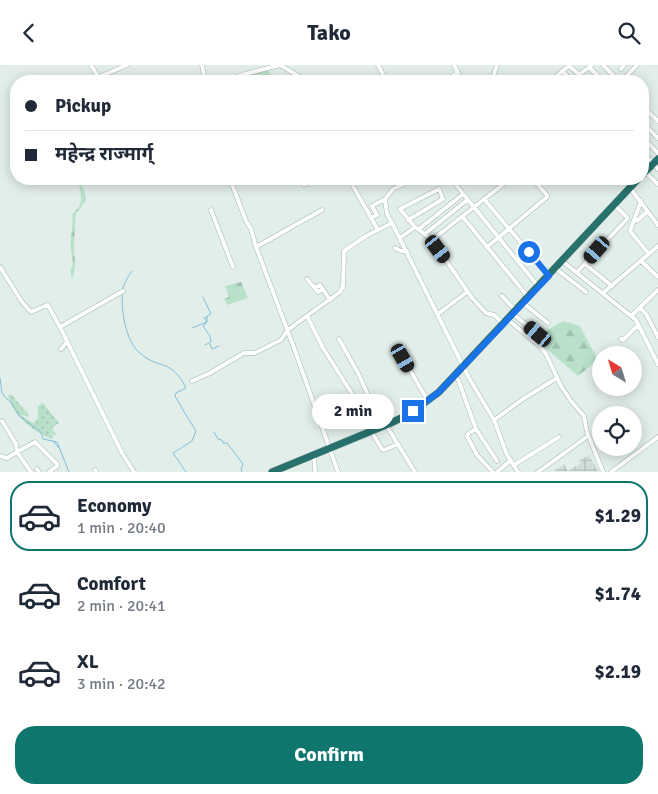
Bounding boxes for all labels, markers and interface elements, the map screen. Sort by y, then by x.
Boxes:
icon: back [15,19,43,47]
text: Tako [307,19,351,46]
icon: search [615,19,643,47]
text: Pickup [55,94,111,118]
text: महेन्द्र राज्मार्ग् [55,142,153,166]
car [422,233,453,265]
car [581,234,612,266]
route start [518,241,540,263]
car [521,319,554,349]
car [389,341,416,375]
north arrow [592,346,642,396]
map controls [592,346,642,456]
callout: 2 min [313,393,396,429]
route end [402,400,424,422]
text: 2 min [334,401,372,421]
button: locate [592,406,642,456]
icon: car [17,494,62,539]
text: Economy [77,494,151,518]
text: $1.29 [595,504,641,528]
text: 1 min · 20:40 [77,518,166,538]
icon: car [17,572,62,617]
text: Comfort [77,572,146,596]
text: $1.74 [595,582,641,606]
text: 2 min · 20:41 [77,596,166,616]
icon: car [17,650,62,695]
text: XL [77,650,99,674]
text: $2.19 [595,660,641,684]
text: 3 min · 20:42 [77,674,166,694]
button: Confirm [15,726,643,784]

